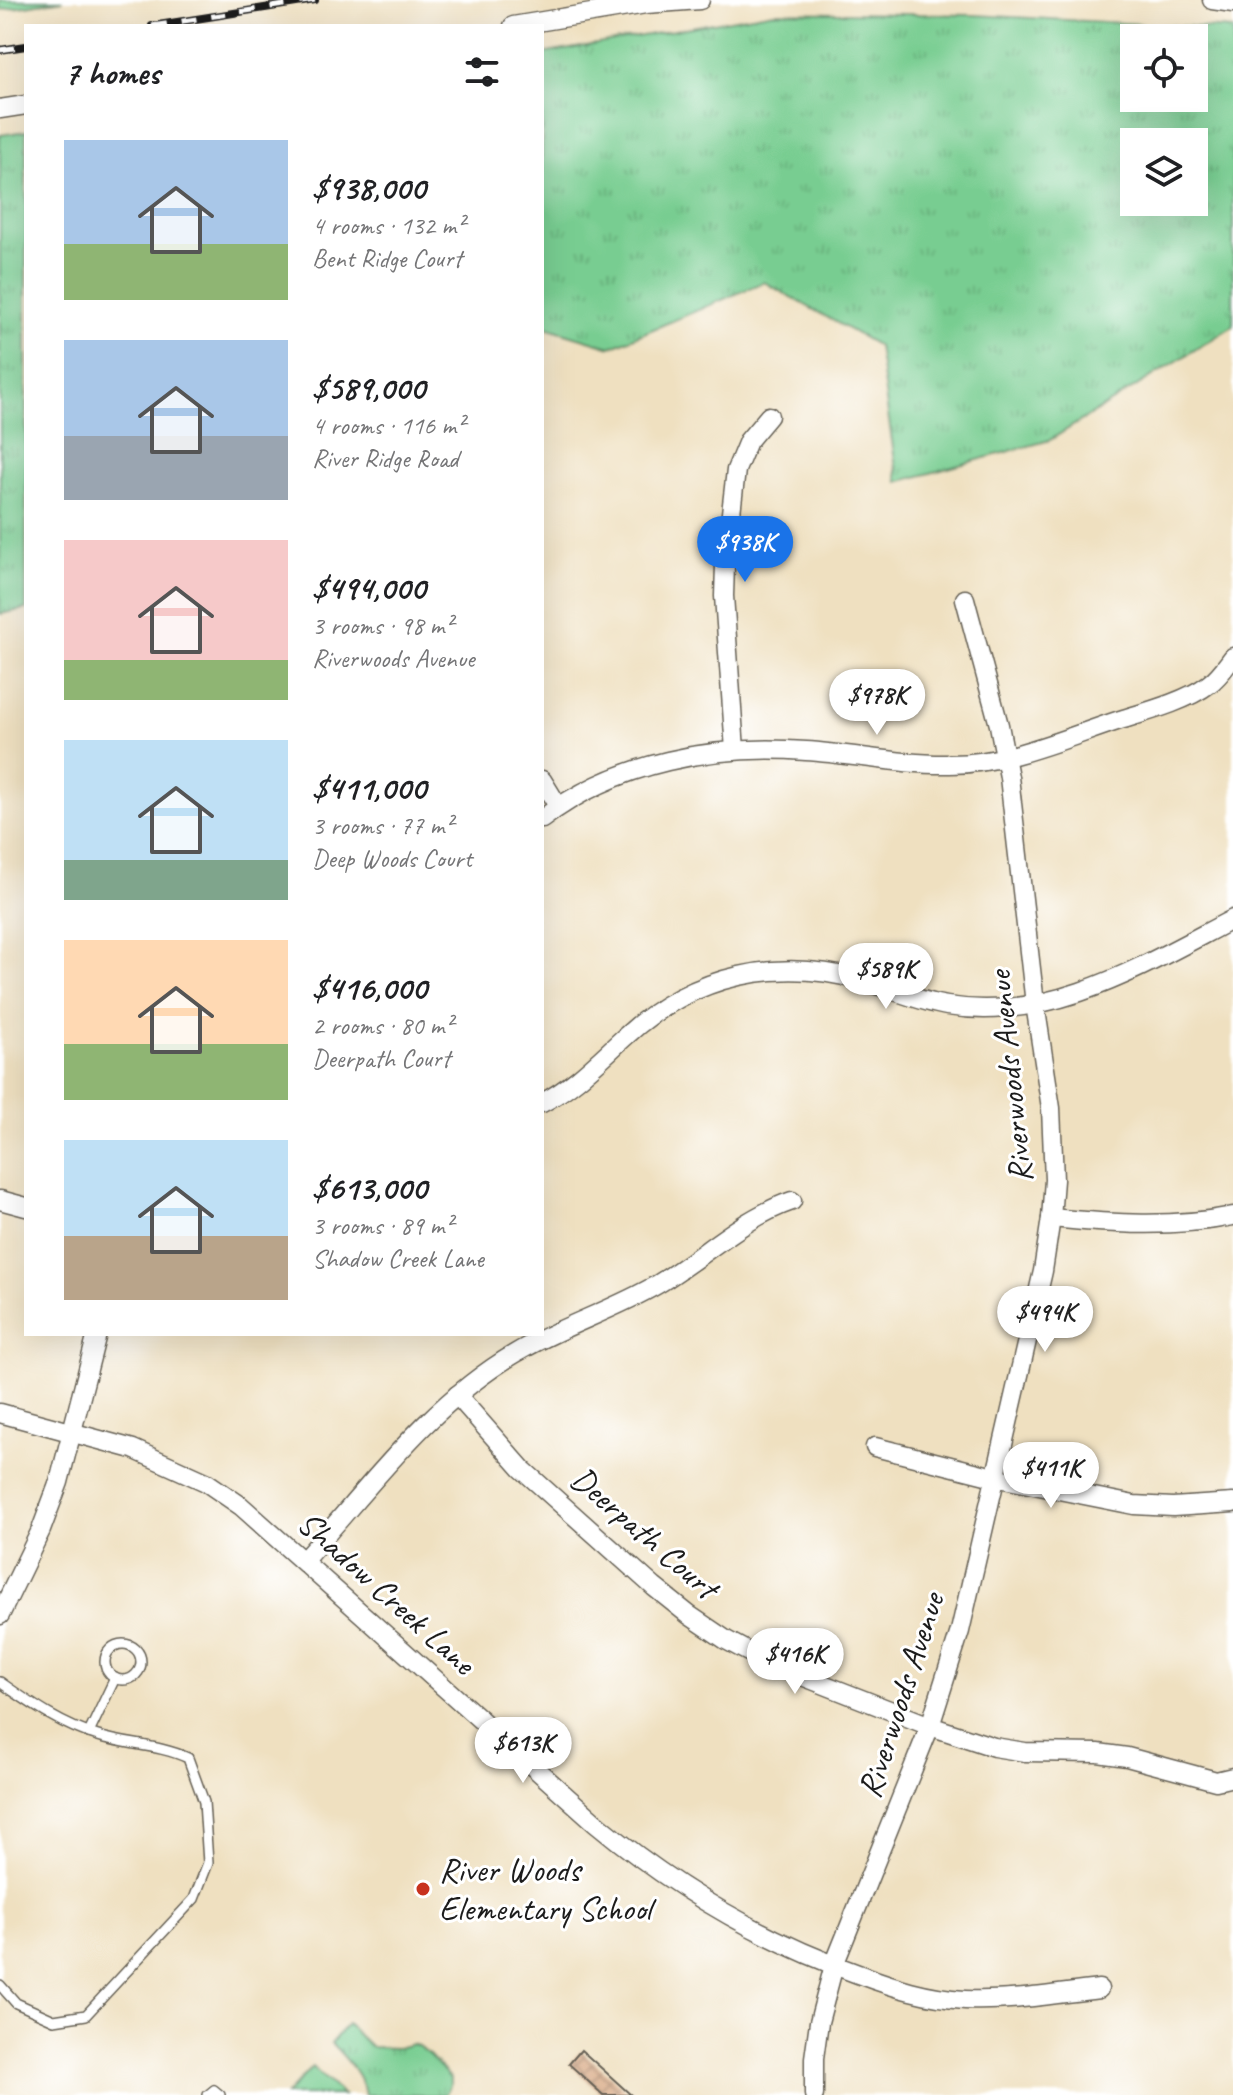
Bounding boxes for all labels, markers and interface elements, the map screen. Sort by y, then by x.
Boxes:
map controls [1120,24,1208,216]
button: locate [1120,24,1208,112]
icon: filters [460,50,504,94]
text: 7 homes [64,51,160,94]
button: layers [1120,128,1208,216]
text: $938,000 [312,166,425,209]
icon: home [128,172,224,268]
text: 4 rooms · 132 m² [312,209,464,242]
text: Bent Ridge Court [312,242,462,275]
text: $589,000 [312,366,425,409]
icon: home [128,372,224,468]
text: 4 rooms · 116 m² [312,409,464,442]
text: River Ridge Road [312,442,459,475]
pin: $938K [689,516,801,584]
text: $938K [715,525,775,558]
text: $494,000 [312,566,425,609]
icon: home [128,572,224,668]
text: 3 rooms · 98 m² [312,609,453,642]
text: Riverwoods Avenue [312,642,475,675]
pin: $978K [821,669,933,737]
text: $978K [847,678,907,711]
text: $411,000 [312,766,426,809]
icon: home [128,772,224,868]
text: 3 rooms · 77 m² [312,809,453,842]
text: Deep Woods Court [312,842,472,875]
pin: $589K [830,943,942,1011]
text: $589K [856,952,916,985]
text: $416,000 [312,966,427,1009]
street label: Riverwoods Avenue [977,966,1042,1185]
icon: home [128,972,224,1068]
text: 2 rooms · 80 m² [312,1009,453,1042]
text: Deerpath Court [312,1042,450,1075]
text: $613,000 [312,1166,427,1209]
icon: home [128,1172,224,1268]
text: 3 rooms · 89 m² [312,1209,453,1242]
text: Shadow Creek Lane [312,1242,484,1275]
pin: $494K [989,1286,1101,1354]
text: $494K [1015,1295,1075,1328]
pin: $411K [995,1442,1107,1510]
text: $411K [1021,1451,1081,1484]
street label: Deerpath Court [562,1457,730,1611]
street label: Shadow Creek Lane [289,1501,486,1685]
street label: Riverwoods Avenue [847,1585,955,1803]
pin: $416K [739,1628,851,1696]
text: $416K [765,1637,825,1670]
pin: $613K [467,1717,579,1785]
text: $613K [493,1726,553,1759]
place label: River Woods Elementary School [439,1848,658,1930]
marker: River Woods Elementary School [414,1880,432,1898]

